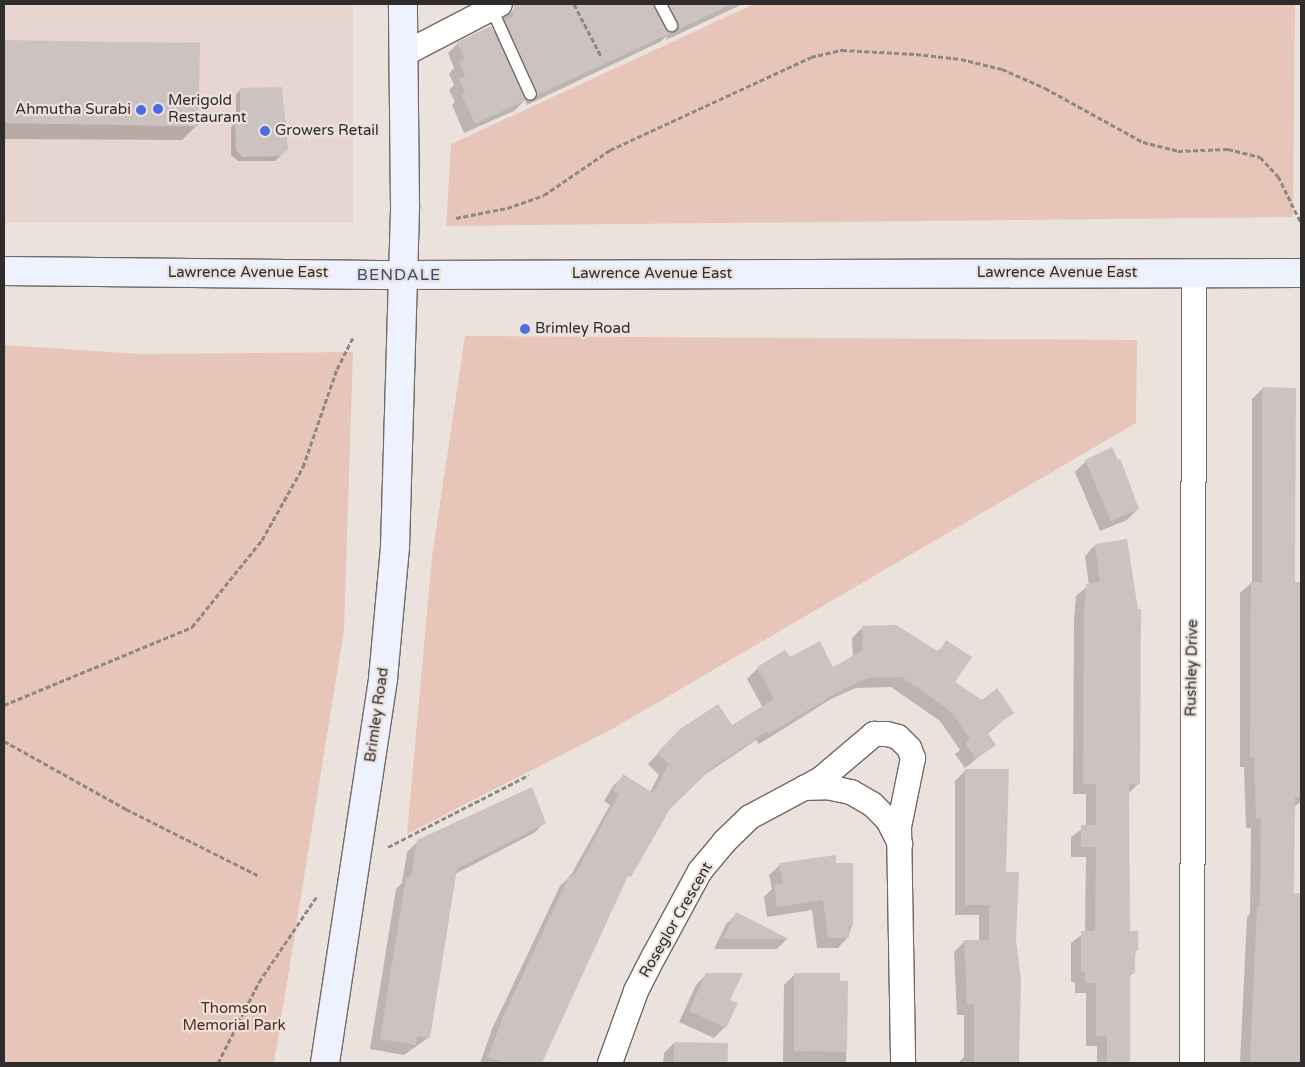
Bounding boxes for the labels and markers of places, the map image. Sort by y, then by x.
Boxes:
place label: Merigold Restaurant [168,91,246,126]
place label: Ahmutha Surabi [15,101,131,119]
marker: Merigold Restaurant [152,103,164,115]
marker: Ahmutha Surabi [135,104,147,116]
place label: Growers Retail [275,122,379,140]
marker: Growers Retail [259,125,271,137]
place label: Brimley Road [535,320,630,338]
marker: Brimley Road [519,323,531,335]

